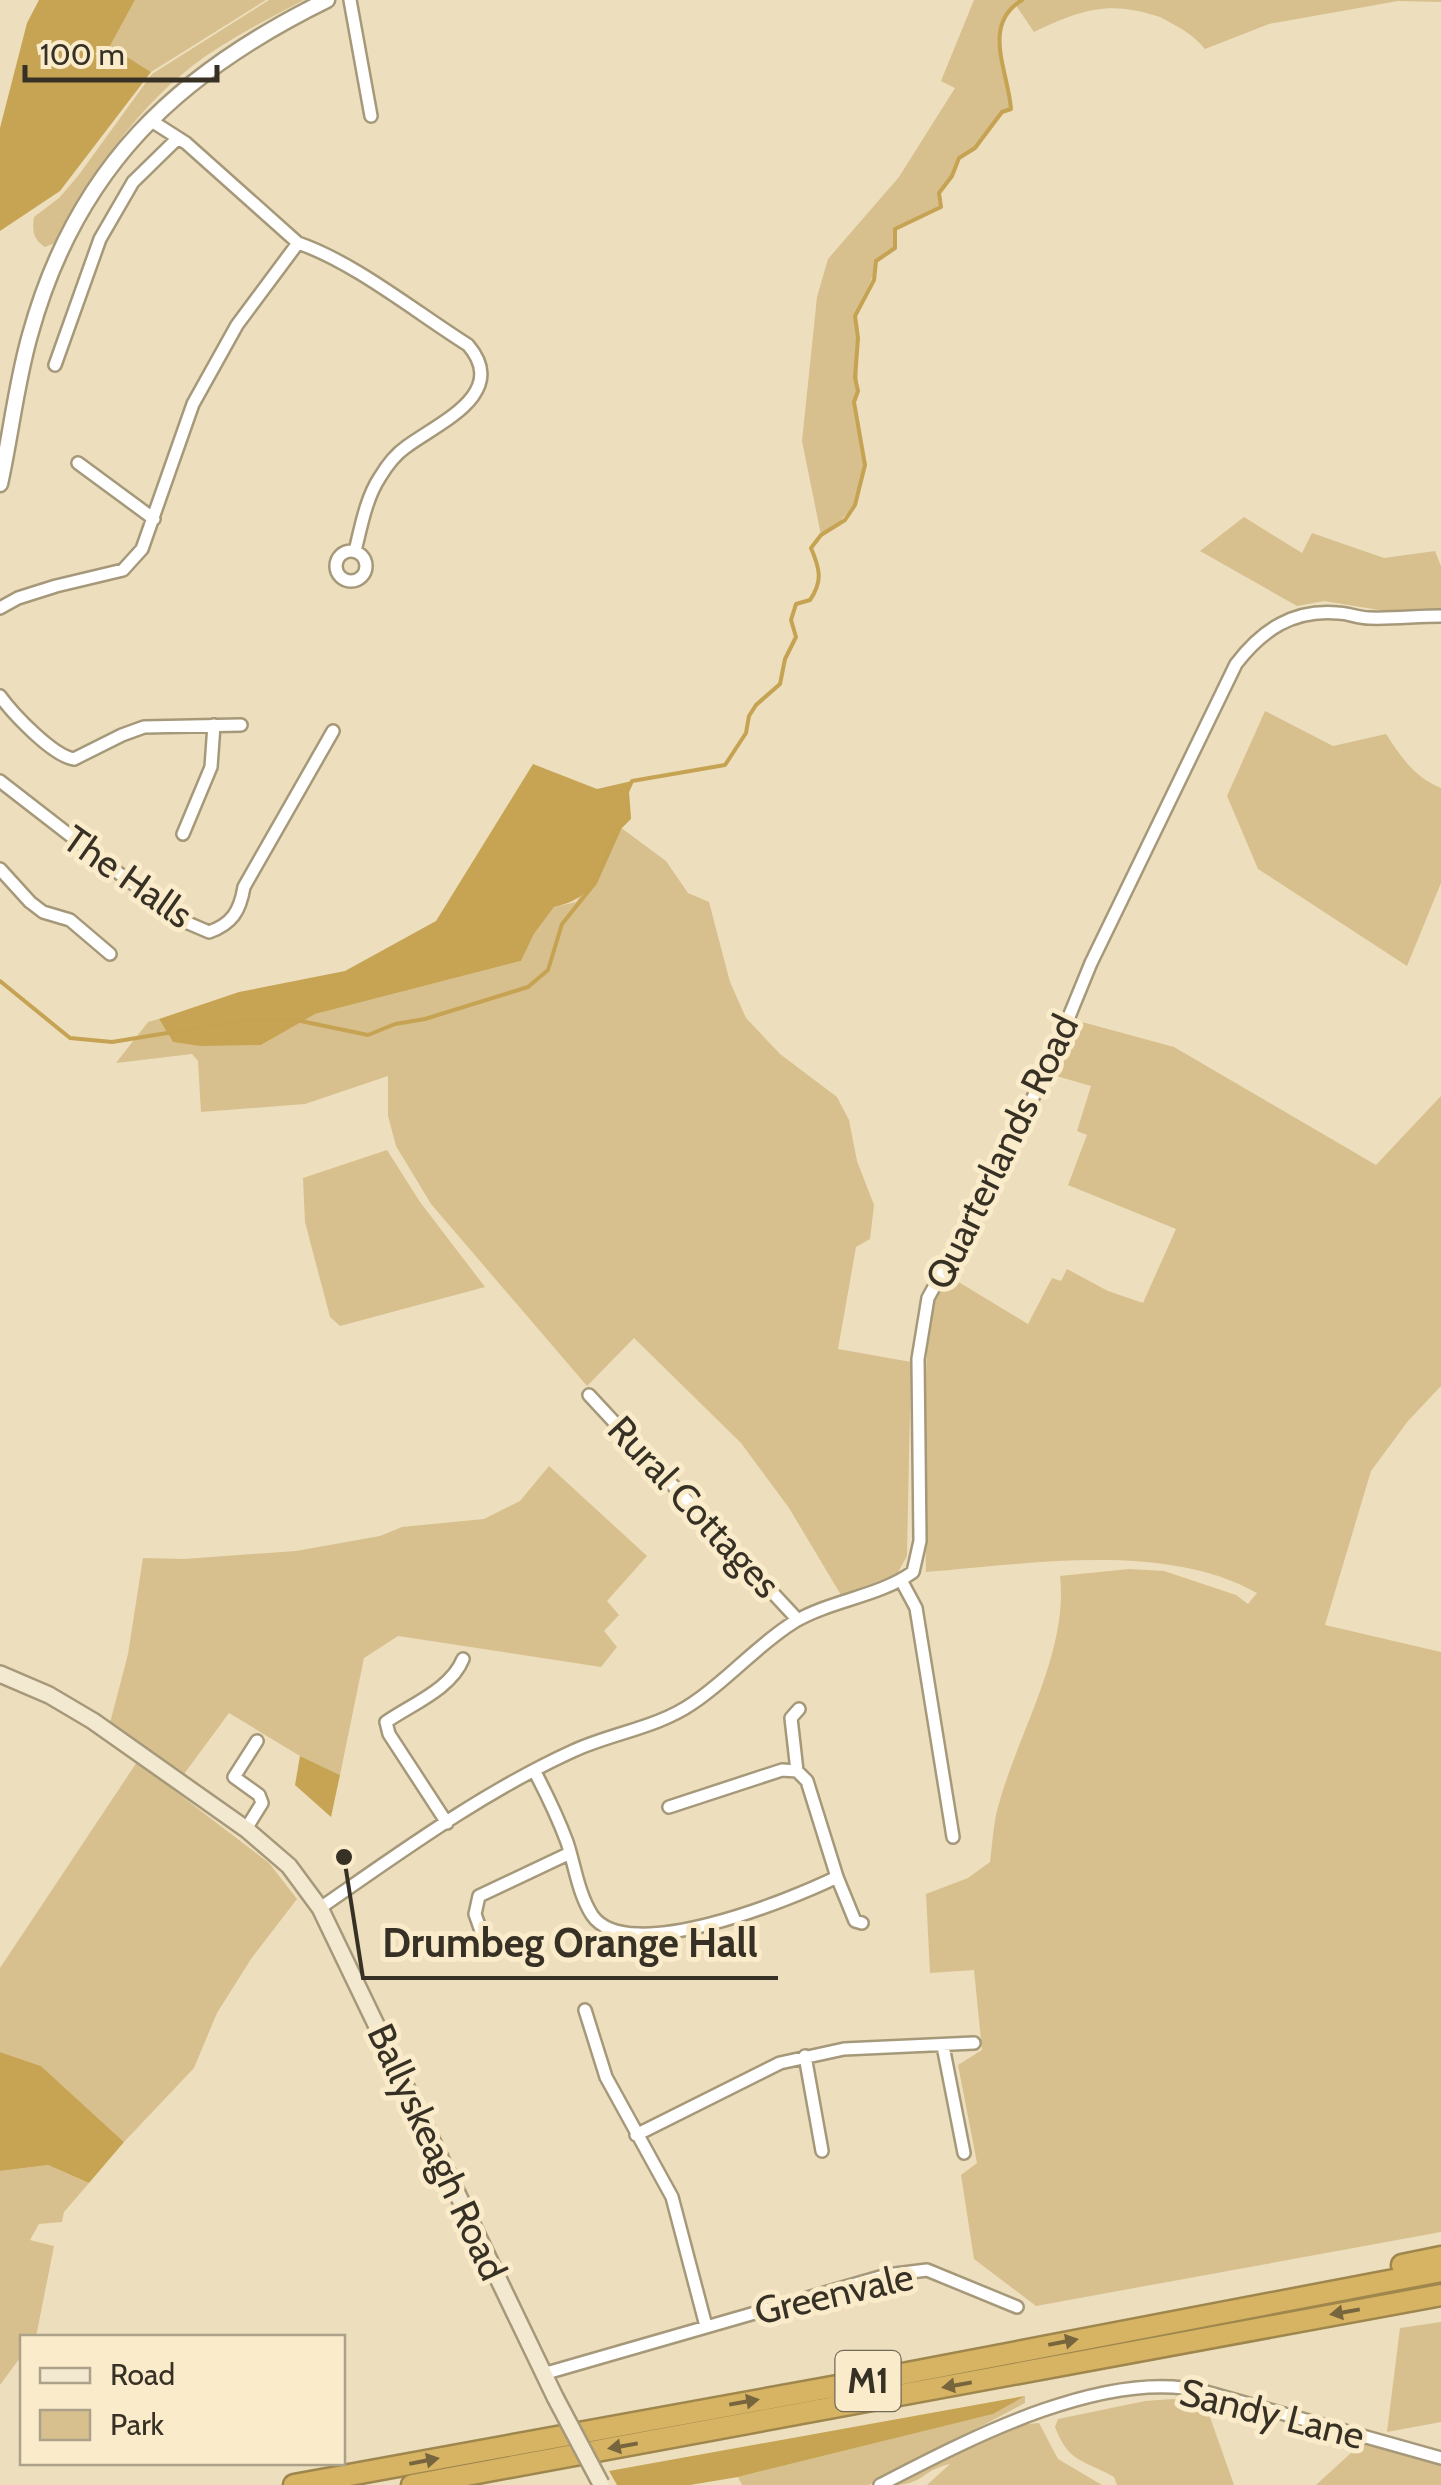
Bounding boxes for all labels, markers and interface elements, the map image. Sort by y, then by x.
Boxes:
scale bar [25,20,218,82]
text: 100 m [40,36,125,73]
street label: The Halls [55,815,202,938]
street label: Quarterlands Road [915,1007,1088,1297]
street label: Rural Cottages [598,1406,790,1607]
callout: Drumbeg Orange Hall [363,1908,778,1978]
text: Drumbeg Orange Hall [382,1918,758,1967]
street label: Ballyskeagh Road [357,2016,517,2288]
street label: Greenvale [750,2252,918,2335]
one-way arrow [1329,2305,1360,2320]
one-way arrow [1048,2334,1079,2349]
legend [20,2335,345,2465]
road number: M1 [836,2351,900,2411]
text: Road [110,2356,175,2393]
street label: Sandy Lane [1175,2368,1369,2459]
one-way arrow [941,2378,972,2394]
one-way arrow [729,2394,760,2409]
text: Park [110,2406,165,2443]
one-way arrow [607,2439,638,2454]
one-way arrow [409,2452,440,2468]

